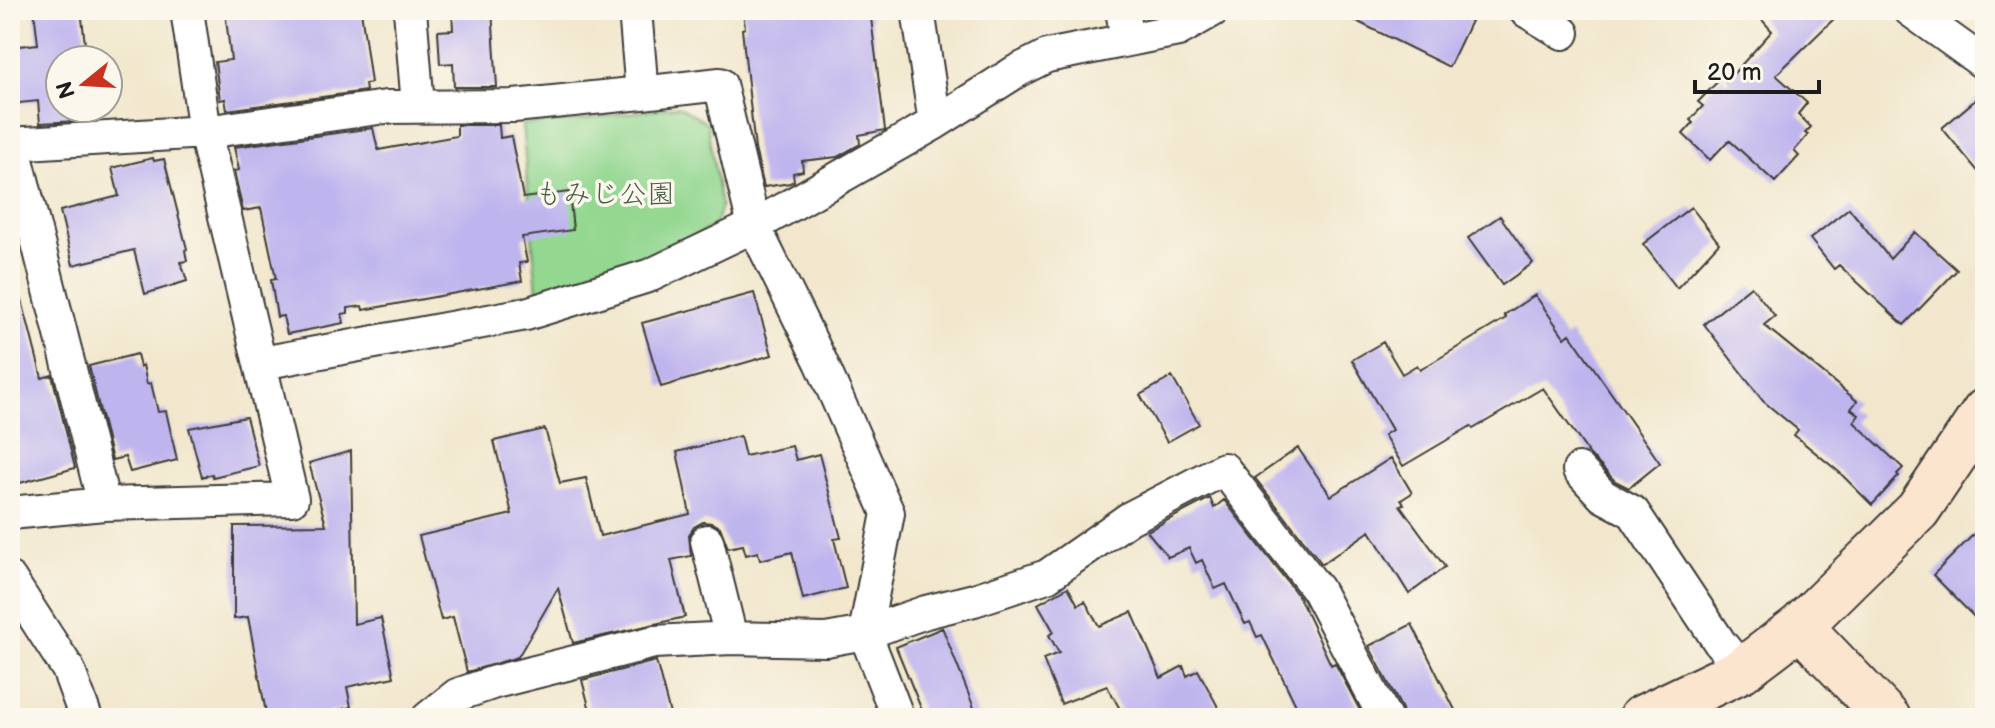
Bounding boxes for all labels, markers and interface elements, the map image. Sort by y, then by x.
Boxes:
north arrow [44,44,124,124]
scale bar [1695,44,1819,94]
text: 20 m [1707,58,1762,87]
text: N [51,78,82,102]
park label: もみじ公園 [535,178,675,211]

